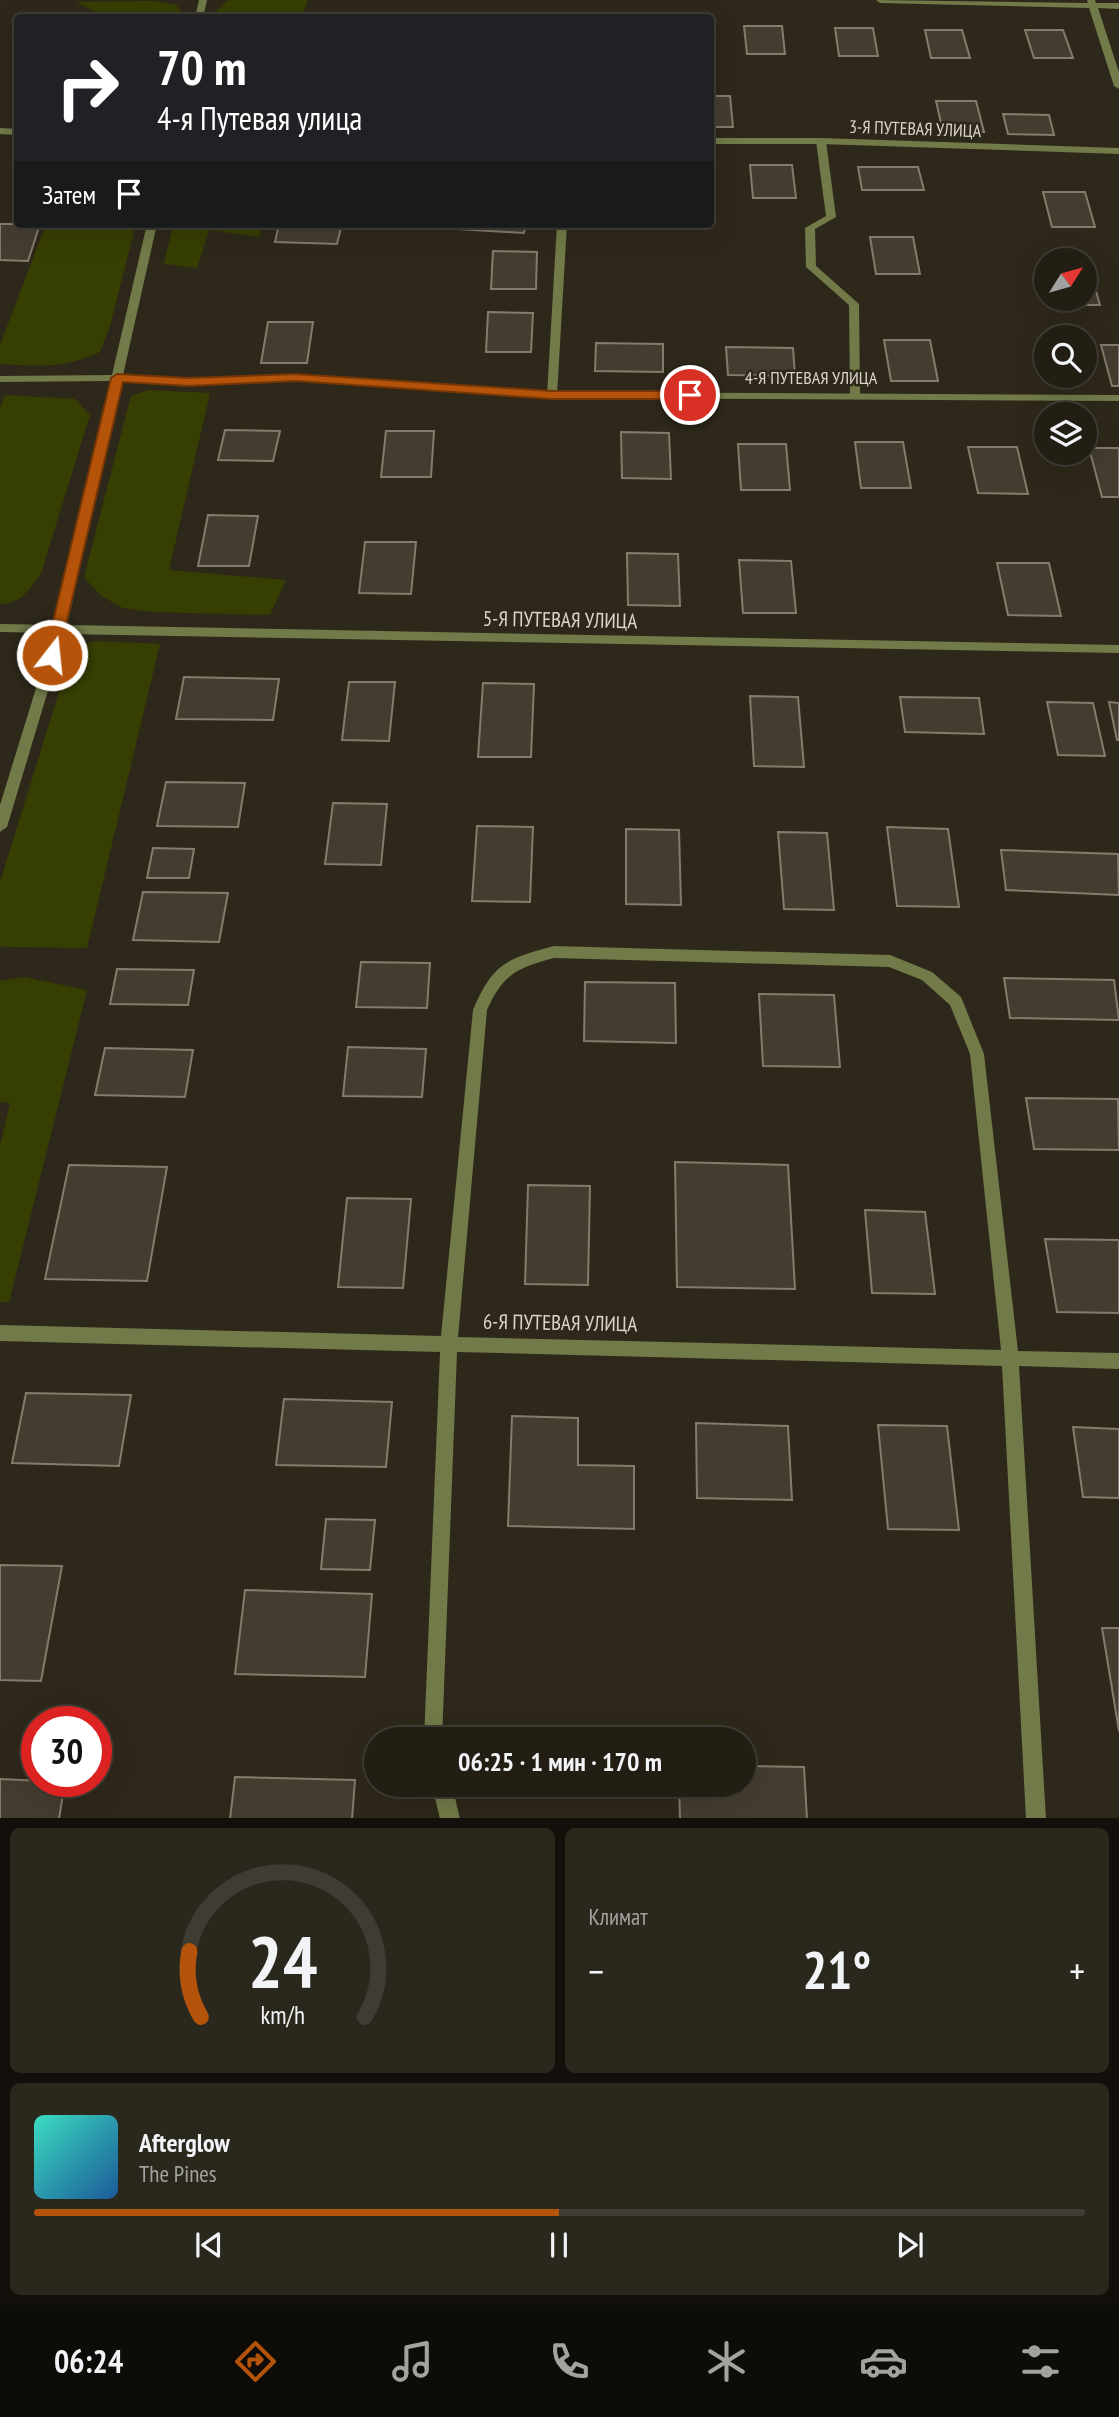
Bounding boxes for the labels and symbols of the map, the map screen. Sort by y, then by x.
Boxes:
street label: 3-Я ПУТЕВАЯ УЛИЦА [848,115,982,142]
north arrow [1034,248,1097,312]
pin [660,365,720,425]
street label: 4-Я ПУТЕВАЯ УЛИЦА [745,366,878,389]
street label: 5-Я ПУТЕВАЯ УЛИЦА [483,605,638,634]
position arrow [15,618,89,692]
street label: 6-Я ПУТЕВАЯ УЛИЦА [483,1308,638,1337]
speed limit sign: 30 [21,1706,112,1797]

